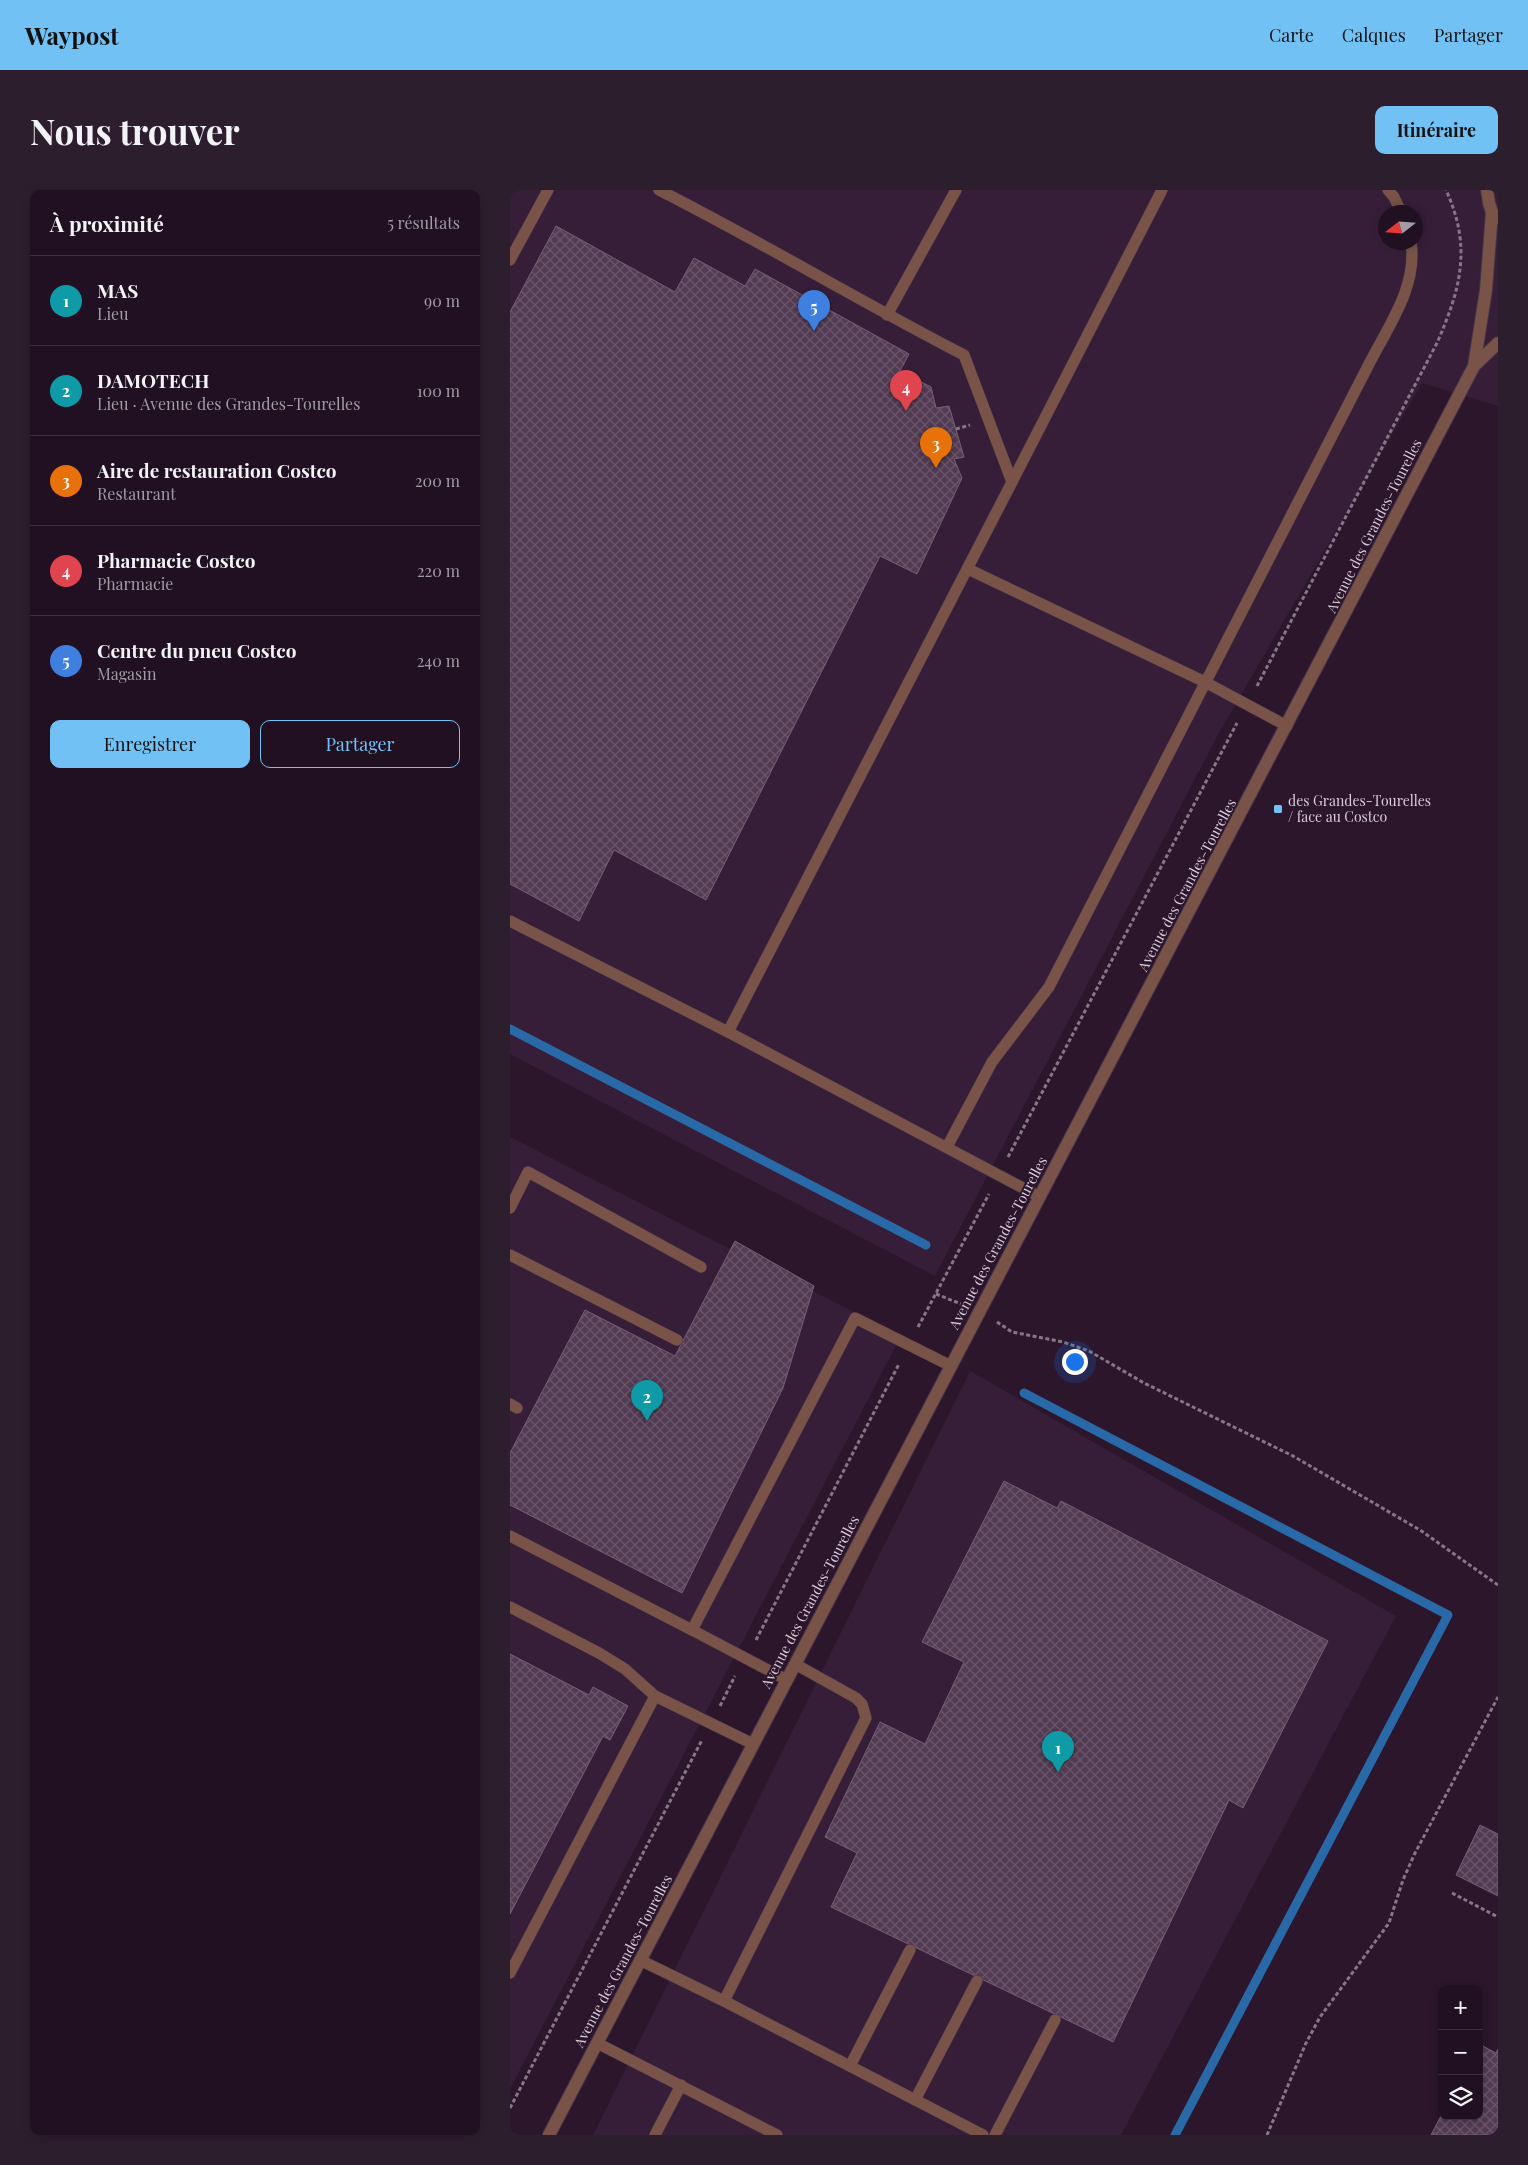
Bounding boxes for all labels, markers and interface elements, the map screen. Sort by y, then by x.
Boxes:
text: Waypost [25,19,119,51]
text: Carte [1269,23,1314,47]
text: Calques [1342,23,1406,47]
text: Partager [1434,23,1503,47]
button: Itinéraire [1375,106,1498,154]
text: Nous trouver [30,107,240,154]
north arrow [1378,205,1423,250]
text: À proximité [50,209,164,237]
text: 5 résultats [387,212,460,233]
text: MAS [97,277,138,303]
text: 1 [63,290,69,311]
text: 90 m [424,290,460,311]
pin: 5 [798,290,830,331]
text: Lieu [97,303,129,324]
text: DAMOTECH [97,367,209,393]
pin: 4 [890,370,922,411]
text: 2 [62,380,70,401]
text: 100 m [417,380,460,401]
text: Lieu · Avenue des Grandes-Tourelles [97,393,360,414]
pin: 3 [920,427,952,468]
street label: Avenue des Grandes-Tourelles [1321,436,1426,617]
text: Aire de restauration Costco [97,457,337,483]
text: 3 [62,470,70,491]
text: 200 m [415,470,460,491]
text: Restaurant [97,483,176,504]
text: Pharmacie Costco [97,547,255,573]
text: 4 [62,560,70,581]
text: 220 m [417,560,460,581]
text: Pharmacie [97,573,173,594]
text: Centre du pneu Costco [97,637,296,663]
text: 5 [62,650,70,671]
text: 240 m [417,650,460,671]
text: Magasin [97,663,156,684]
button: Enregistrer [50,720,250,768]
button: Partager [260,720,460,768]
place label: des Grandes-Tourelles / face au Costco [1288,791,1431,826]
street label: Avenue des Grandes-Tourelles [1132,795,1240,975]
marker: des Grandes-Tourelles / face au Costco [1272,803,1284,815]
street label: Avenue des Grandes-Tourelles [943,1153,1051,1333]
your location [1062,1349,1088,1375]
pin: 2 [631,1380,663,1421]
street label: Avenue des Grandes-Tourelles [755,1512,863,1692]
pin: 1 [1042,1731,1074,1772]
street label: Avenue des Grandes-Tourelles [568,1871,676,2051]
map controls [1438,1985,1483,2120]
button: + [1438,1985,1483,2030]
button: − [1438,2030,1483,2075]
button: layers [1438,2075,1483,2120]

